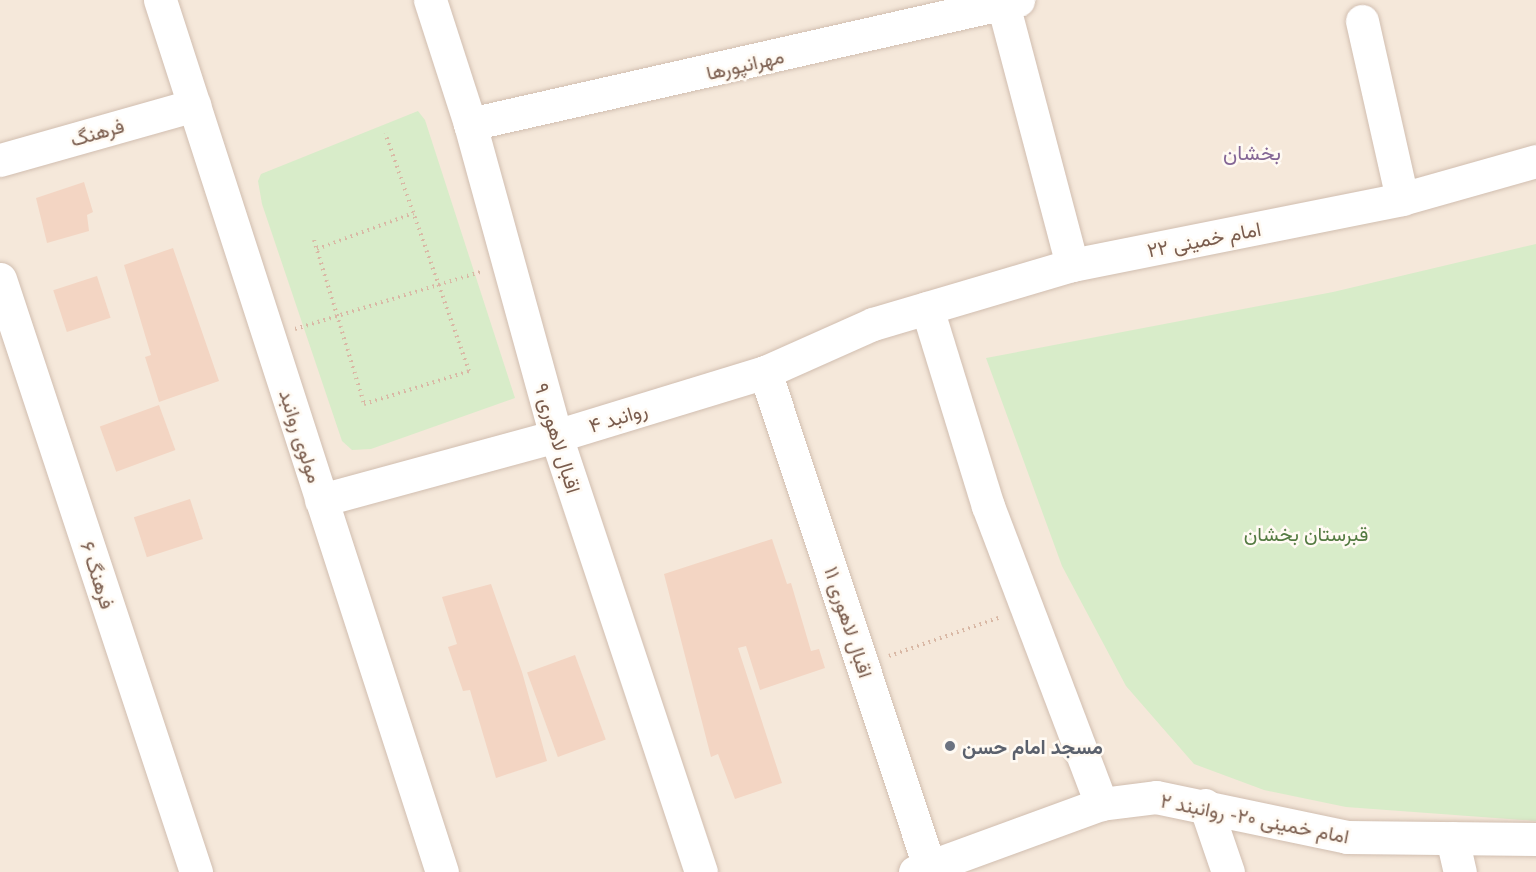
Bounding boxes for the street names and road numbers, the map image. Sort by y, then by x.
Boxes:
street label: مهرانپورها [704,43,786,85]
street label: فرهنگ [67,113,127,151]
street label: امام خمینی ۲۲ [1145,216,1263,262]
street label: اقبال لاهوری ۹ [530,380,586,496]
street label: مولوی روانبد [275,386,327,486]
street label: روانبد ۴ [586,397,650,437]
street label: فرهنگ ۶ [76,538,120,612]
street label: اقبال لاهوری ۱۱ [820,563,878,681]
street label: امام خمینی ۲۰- روانبند ۲ [1159,788,1351,848]

